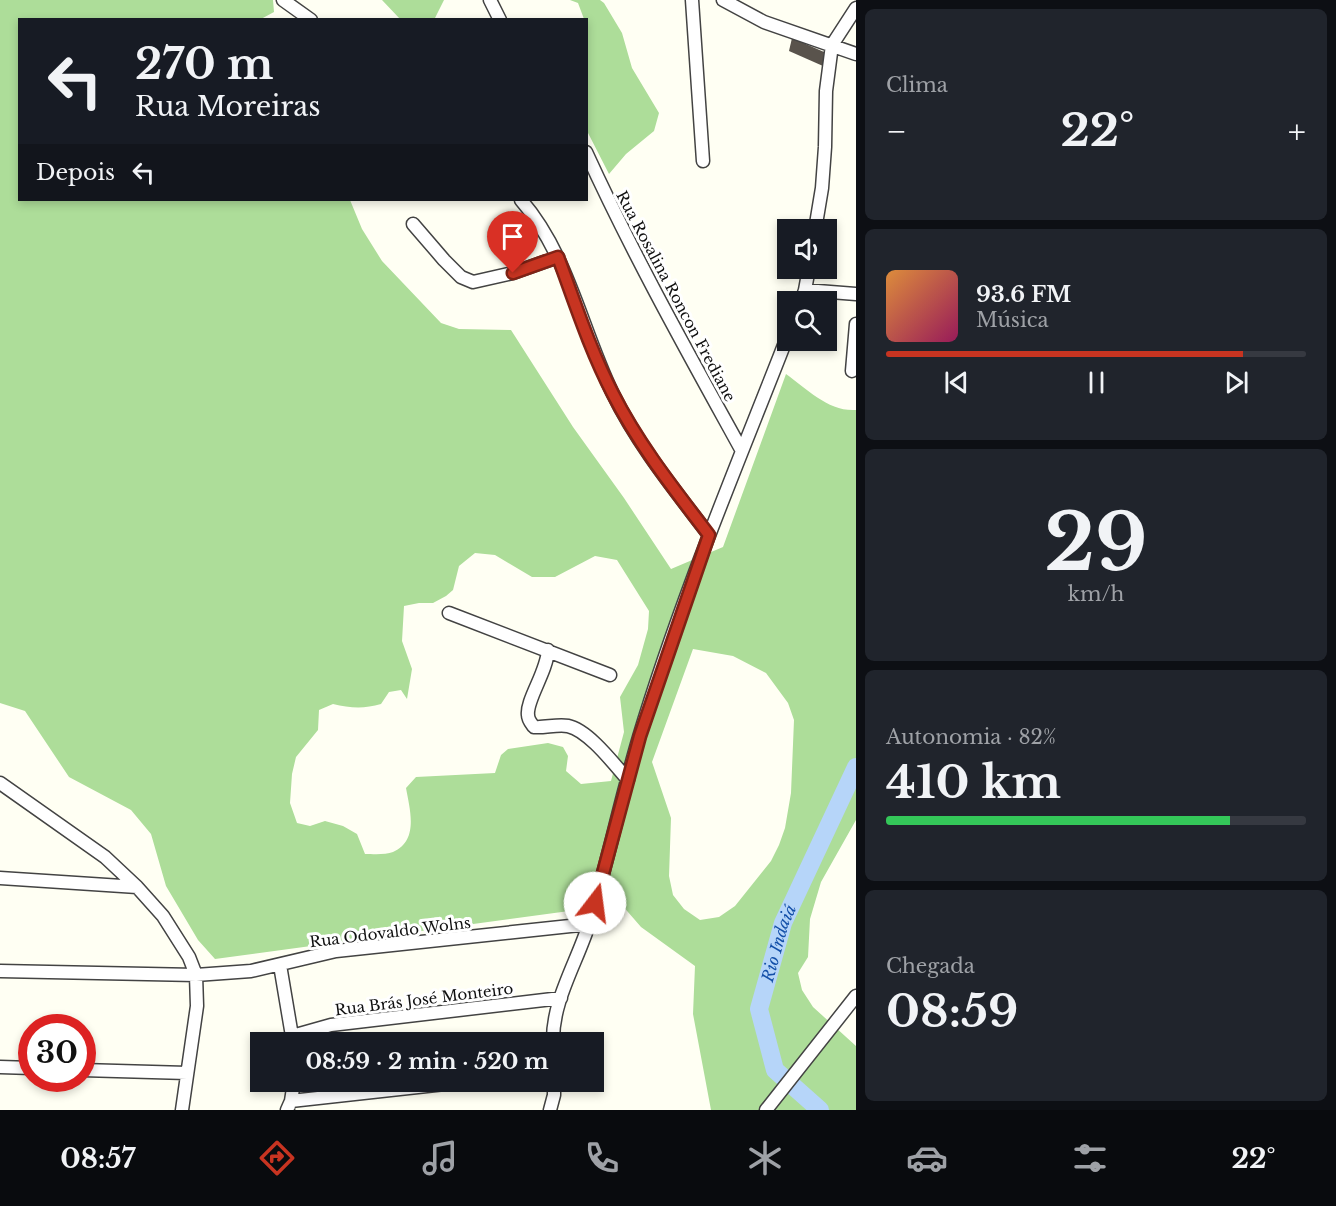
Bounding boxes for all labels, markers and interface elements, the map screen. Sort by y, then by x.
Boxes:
text: 270 m [135,38,273,90]
icon: left [36,42,114,120]
text: Clima [886,73,948,97]
text: Rua Moreiras [135,90,321,123]
text: 22° [1061,102,1134,158]
text: − [886,111,907,152]
text: + [1288,111,1306,152]
icon: left [127,156,160,189]
text: Depois [36,159,115,186]
street label: Rua Rosalina Roncon Frediane [612,187,740,405]
pin [487,211,538,273]
map controls [777,219,837,351]
button: sound [777,219,837,279]
icon: arrive [496,220,529,253]
text: 93.6 FM [976,281,1071,308]
button: search [777,291,837,351]
text: Música [976,308,1049,332]
icon: previous [940,366,973,399]
icon: pause [1080,366,1113,399]
icon: next [1220,366,1253,399]
text: 29 [1044,494,1148,591]
text: km/h [1068,582,1124,606]
text: Autonomia · 82% [886,725,1056,749]
text: 410 km [886,754,1061,810]
position arrow [563,871,627,935]
water label: Rio Indaiá [757,901,800,985]
street label: Rua Odovaldo Wolns [308,913,472,951]
text: Chegada [886,954,975,978]
street label: Rua Brás José Monteiro [334,979,515,1019]
text: 08:59 [886,983,1018,1039]
speed limit sign: 30 [18,1014,96,1092]
text: 08:59 · 2 min · 520 m [305,1048,549,1075]
icon: directions [256,1137,298,1179]
icon: music [419,1137,461,1179]
icon: phone [581,1137,623,1179]
icon: climate [744,1137,786,1179]
icon: car [906,1137,948,1179]
icon: filters [1069,1137,1111,1179]
text: 08:57 [60,1142,135,1175]
text: 22° [1231,1142,1276,1175]

